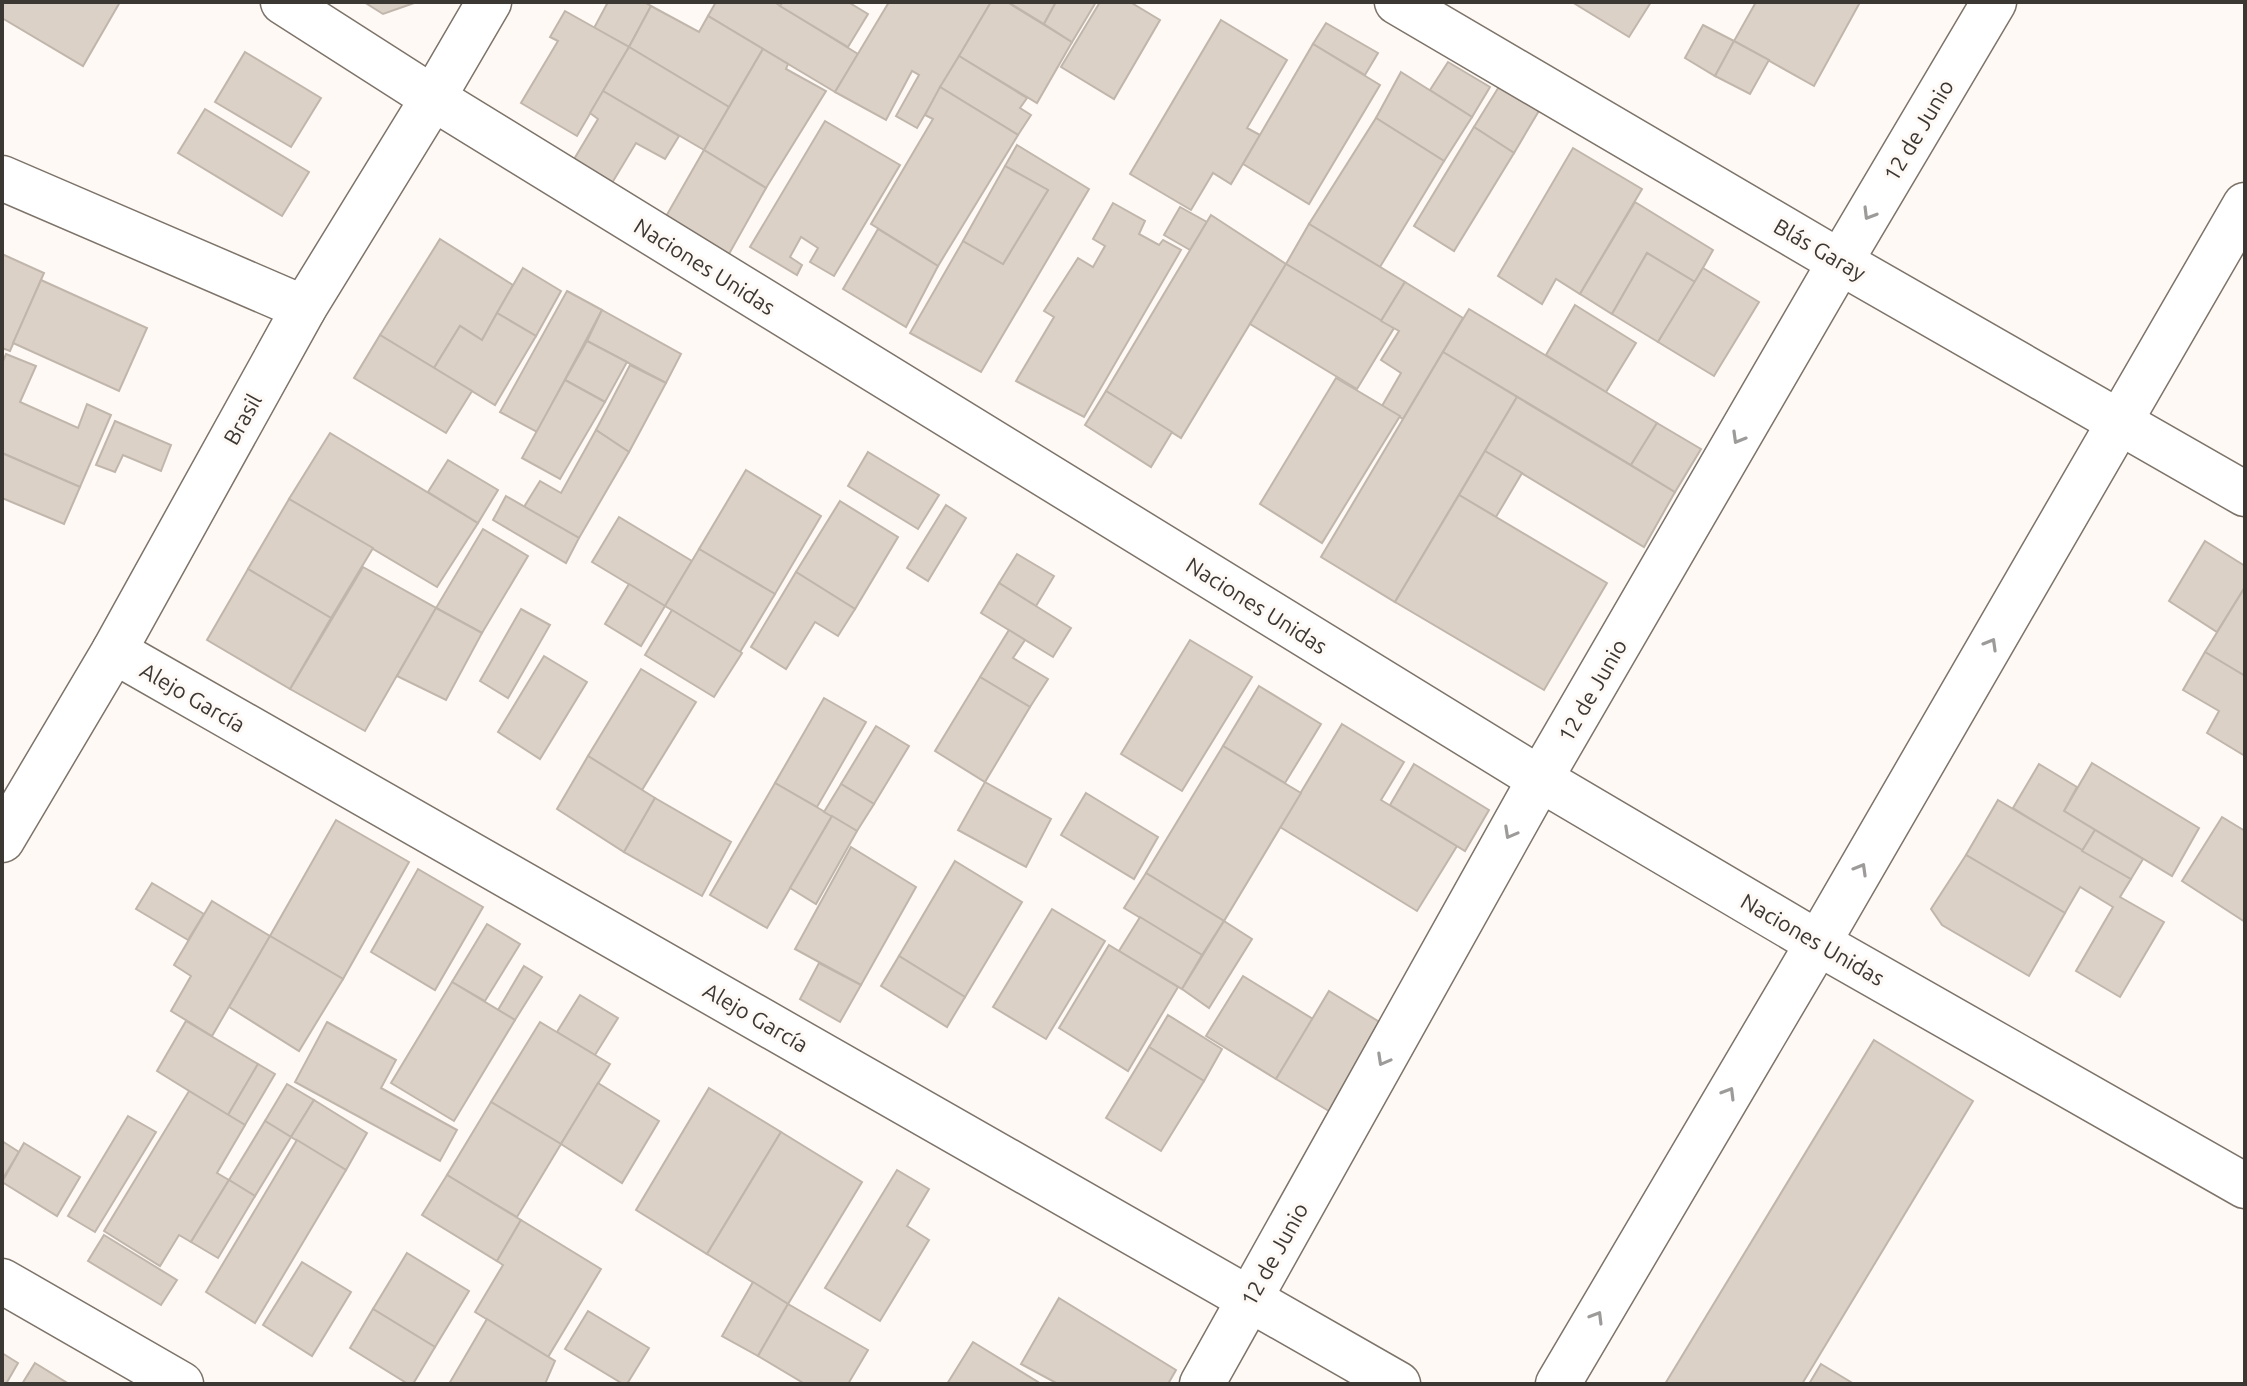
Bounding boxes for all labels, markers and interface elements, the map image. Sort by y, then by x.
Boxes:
street label: 12 de Junio [1878,75,1958,185]
one-way arrow [1863,205,1879,220]
street label: Naciones Unidas [630,213,780,319]
street label: Blás Garay [1770,213,1871,285]
street label: Brasil [218,389,266,449]
one-way arrow [1732,429,1748,444]
street label: Naciones Unidas [1182,552,1332,658]
street label: 12 de Junio [1553,634,1631,746]
one-way arrow [1981,638,1997,653]
street label: Alejo García [136,657,250,737]
one-way arrow [1504,824,1520,839]
one-way arrow [1851,863,1867,877]
street label: Naciones Unidas [1737,888,1889,990]
street label: Alejo García [699,977,813,1057]
one-way arrow [1377,1051,1393,1066]
one-way arrow [1720,1087,1735,1102]
street label: 12 de Junio [1235,1198,1313,1310]
one-way arrow [1587,1311,1603,1326]

